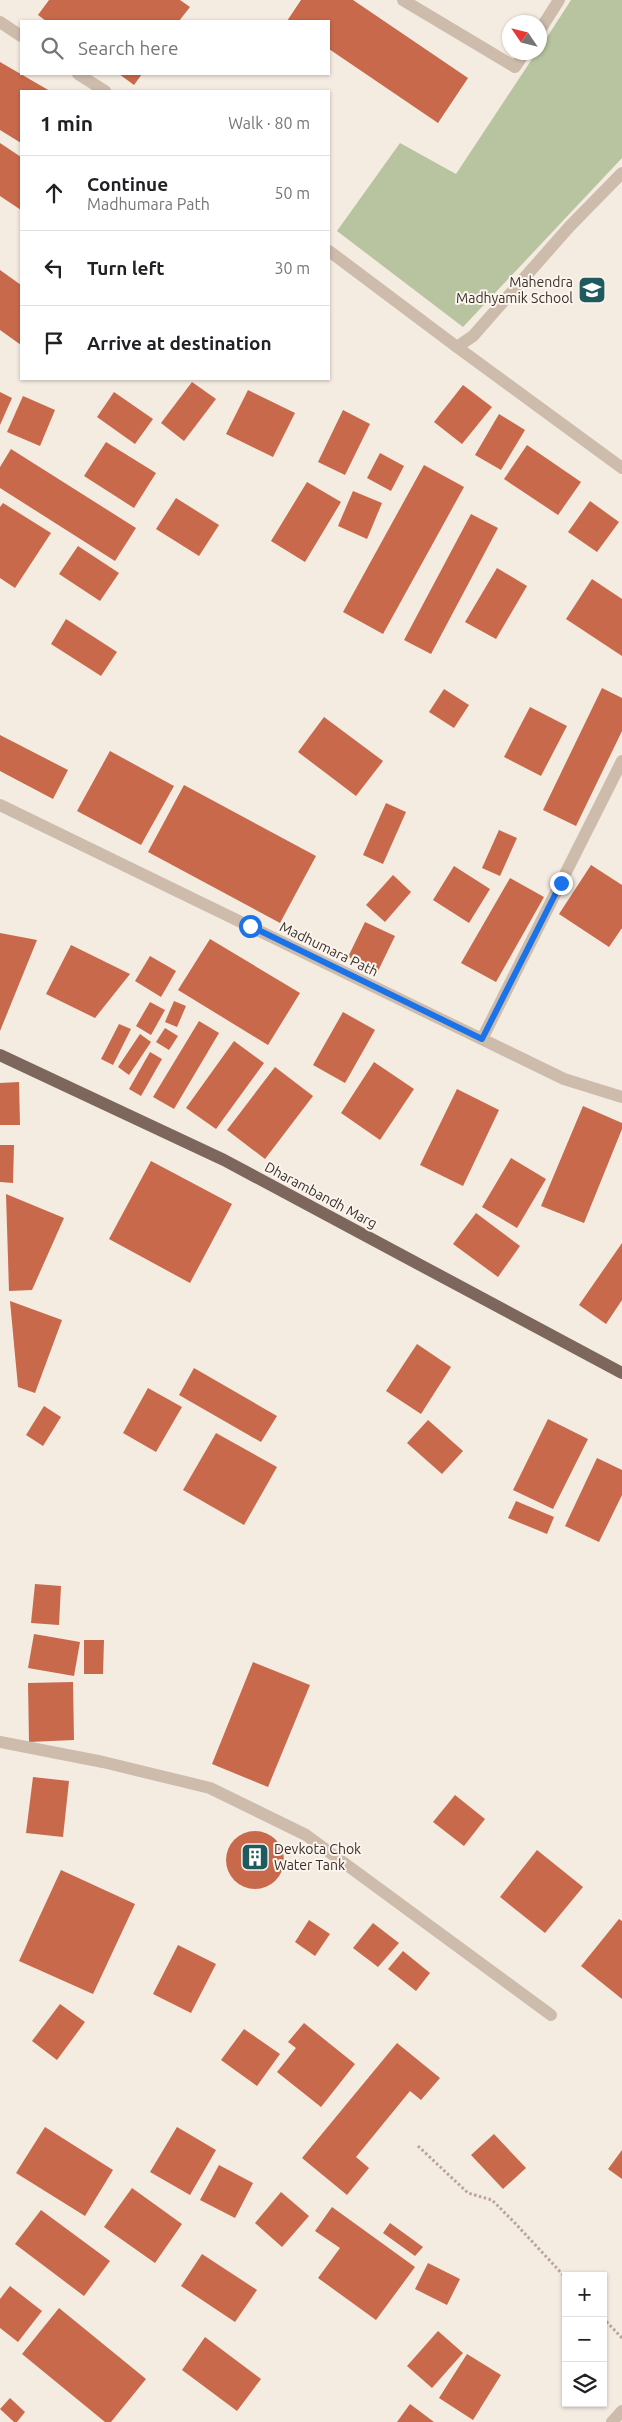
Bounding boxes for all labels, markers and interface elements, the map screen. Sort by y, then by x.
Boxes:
north arrow [502,15,547,60]
search box [20,20,330,75]
icon: search [38,34,66,62]
text: Search here [78,37,178,59]
text: 1 min [40,111,93,135]
text: Walk · 80 m [228,114,310,132]
text: Continue [87,173,168,195]
icon: ahead [40,179,68,207]
text: 50 m [274,184,310,202]
text: Madhumara Path [87,195,210,213]
icon: left [40,254,68,282]
text: Turn left [87,257,165,279]
text: 30 m [274,259,310,277]
place label: Mahendra Madhyamik School [456,274,573,306]
school or university icon: Mahendra Madhyamik School [577,275,607,305]
icon: arrive [40,329,68,357]
text: Arrive at destination [87,332,272,354]
route end [550,872,573,895]
route start [239,915,262,938]
street label: Madhumara Path [277,918,381,980]
street label: Dharambandh Marg [262,1159,380,1231]
place label: Devkota Chok Water Tank [274,1841,361,1873]
building icon: Devkota Chok Water Tank [240,1842,270,1872]
map controls [562,2272,607,2407]
button: + [562,2272,607,2317]
button: − [562,2317,607,2362]
button: layers [562,2362,607,2407]

